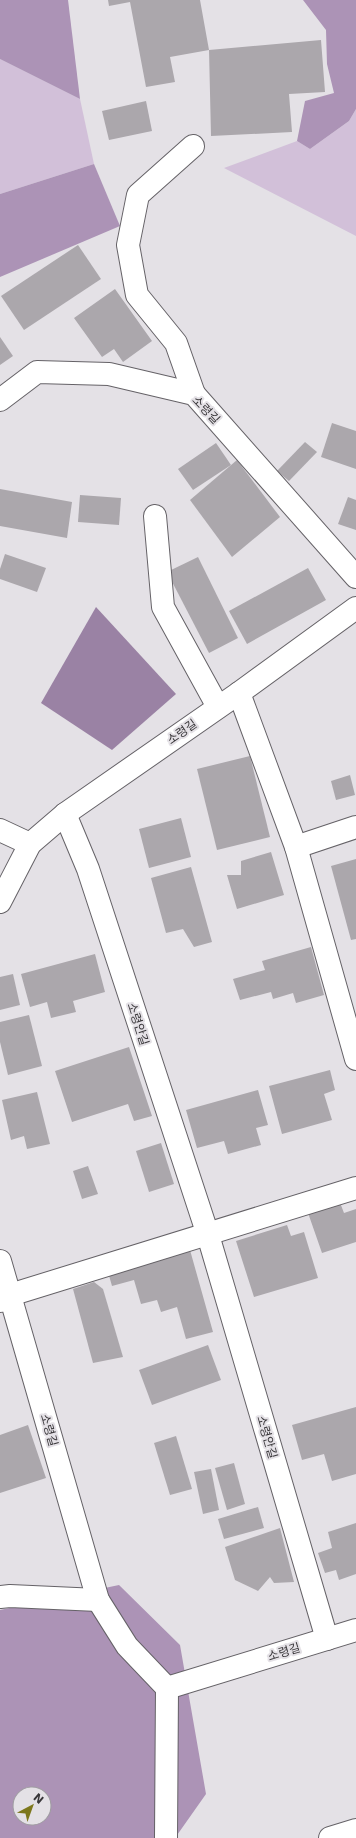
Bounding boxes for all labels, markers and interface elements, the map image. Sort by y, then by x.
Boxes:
street label: 소령길 [189,393,223,427]
street label: 소령길 [164,717,200,747]
street label: 소령안길 [125,1001,151,1047]
street label: 소령길 [38,1412,60,1448]
street label: 소령안길 [254,1414,280,1460]
street label: 소령길 [266,1640,302,1664]
north arrow [12,1786,52,1826]
text: N [30,1791,46,1807]

